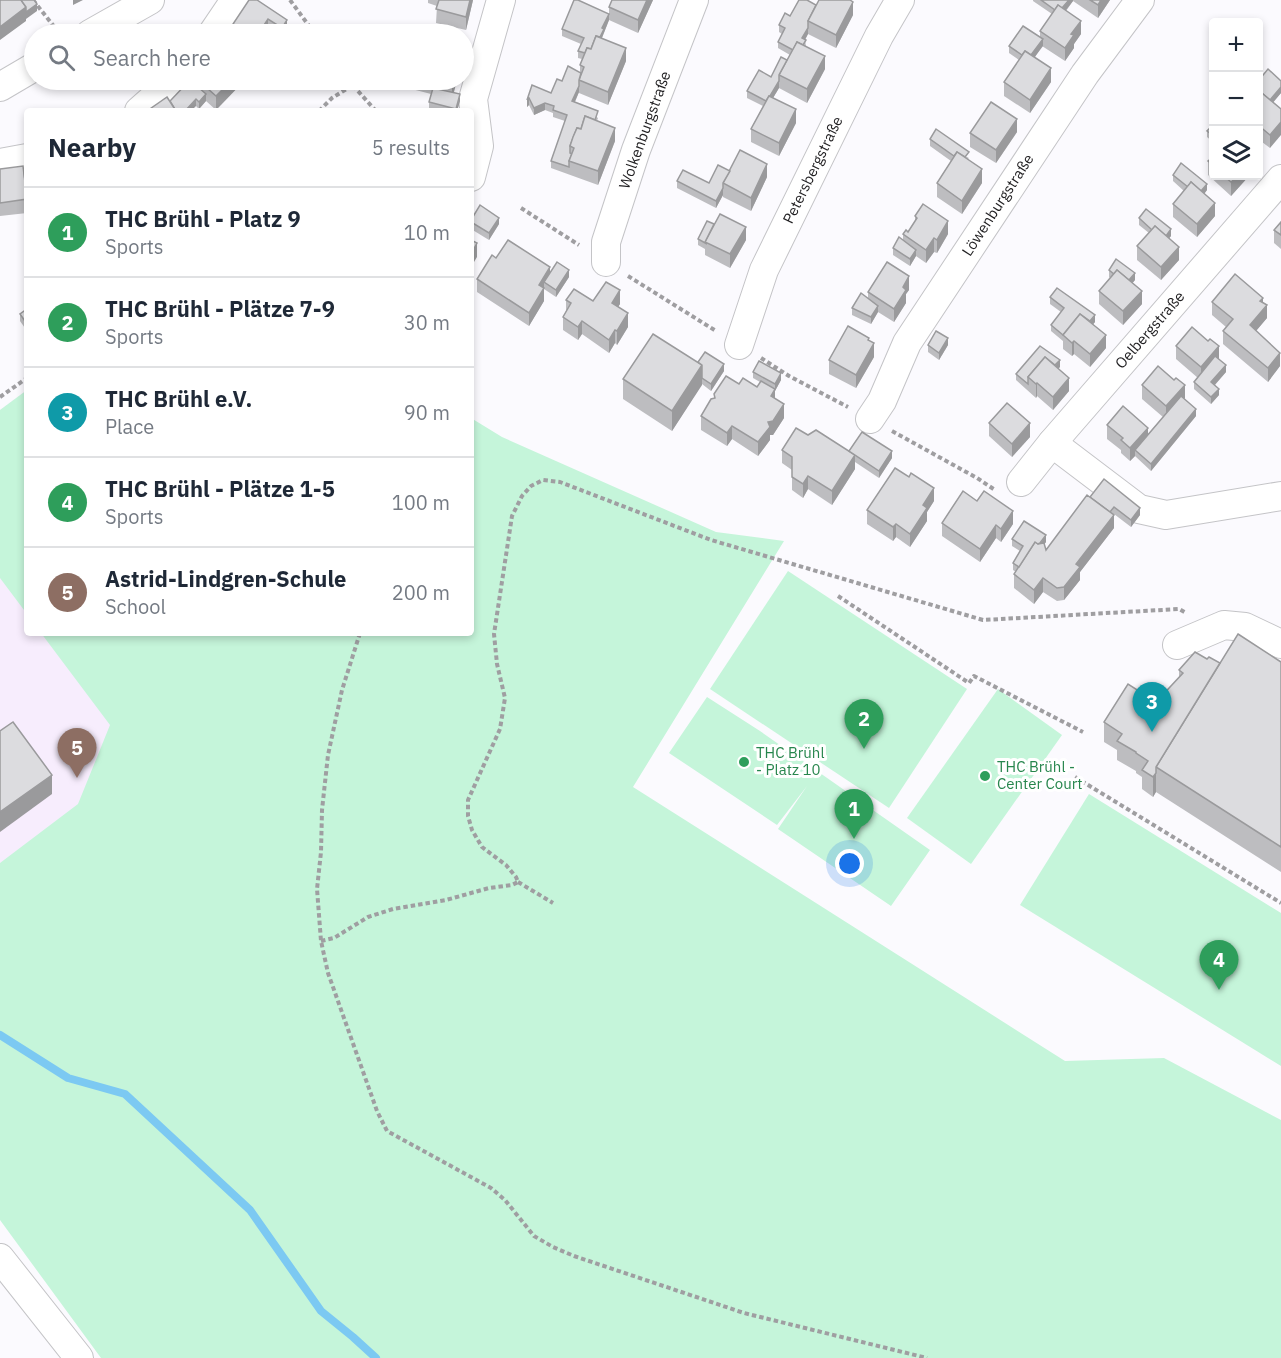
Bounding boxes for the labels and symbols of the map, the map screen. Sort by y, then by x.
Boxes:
street label: Wolkenburgstraße [614,68,675,191]
street label: Petersbergstraße [778,113,847,227]
street label: Löwenburgstraße [957,150,1038,259]
street label: Oelbergstraße [1111,287,1189,372]
pin: 3 [1132,682,1172,732]
pin: 2 [844,700,884,749]
pin: 5 [58,728,97,778]
place label: THC Brühl - Platz 10 [756,743,824,779]
marker: THC Brühl - Platz 10 [737,755,751,769]
place label: THC Brühl - Center Court [997,757,1083,793]
marker: THC Brühl - Center Court [978,769,992,783]
pin: 1 [834,790,874,839]
your location [835,849,864,878]
pin: 4 [1200,940,1238,990]

